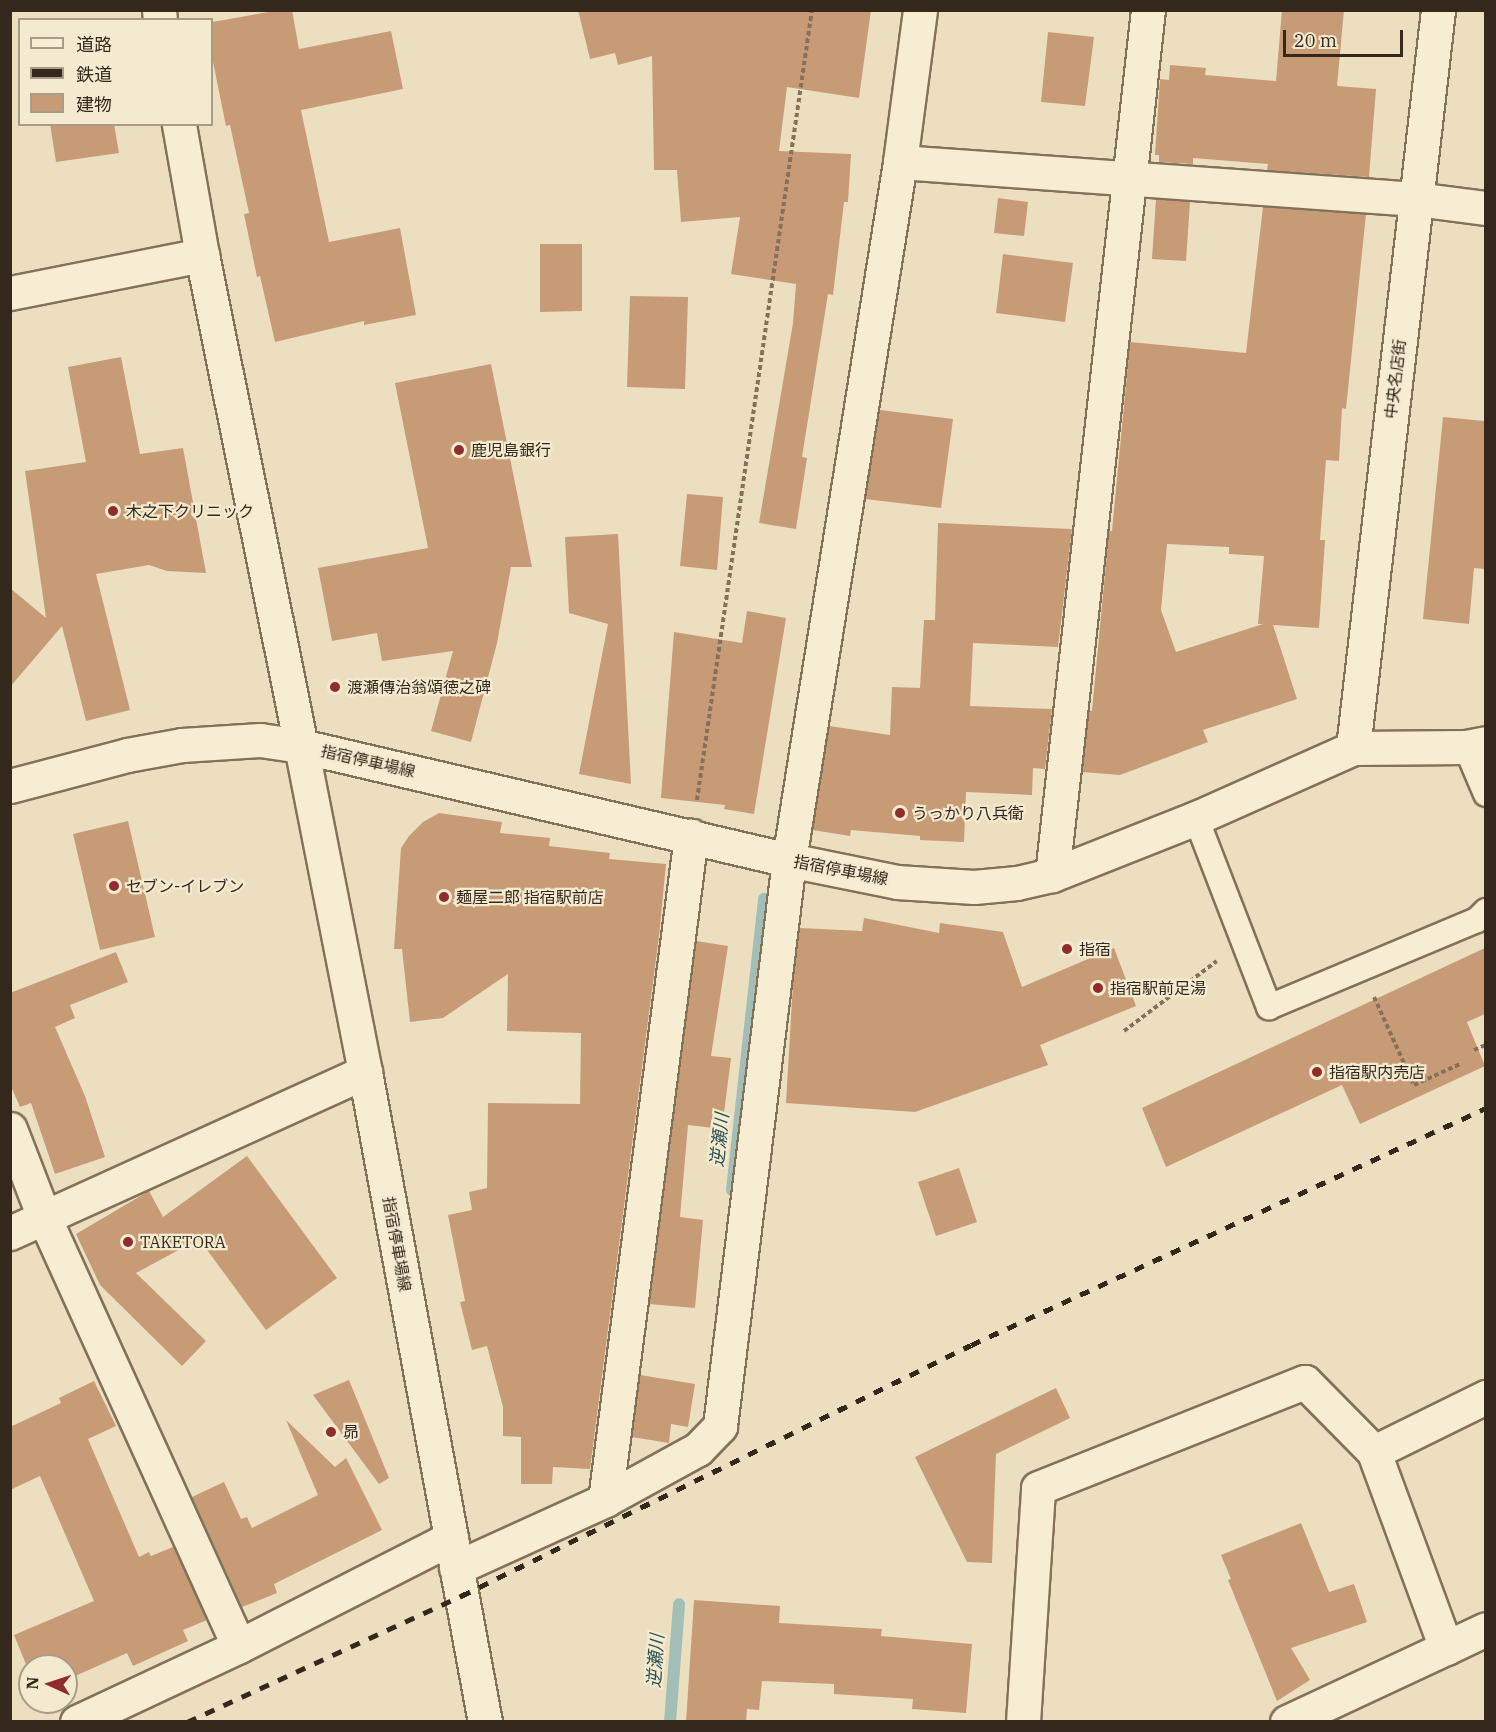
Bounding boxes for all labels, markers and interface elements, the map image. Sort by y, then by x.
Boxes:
legend [18,18,213,126]
scale bar [1286,18,1406,56]
text: 20 m [1294,29,1337,52]
text: 道路 [76,33,112,56]
text: 鉄道 [76,63,112,86]
text: 建物 [76,93,112,116]
street label: 中央名店街 [1381,338,1409,420]
place label: 鹿児島銀行 [471,440,551,460]
marker: 鹿児島銀行 [452,443,466,457]
place label: 木之下クリニック [126,501,254,521]
marker: 木之下クリニック [104,502,122,520]
place label: 渡瀬傳治翁頌徳之碑 [347,677,491,697]
marker: 渡瀬傳治翁頌徳之碑 [328,680,342,694]
street label: 指宿停車場線 [319,741,417,781]
place label: うっかり八兵衛 [912,803,1024,823]
marker: うっかり八兵衛 [893,806,907,820]
street label: 指宿停車場線 [792,851,890,889]
place label: セブン-イレブン [126,876,244,896]
marker: セブン-イレブン [107,879,121,893]
place label: 麺屋二郎 指宿駅前店 [456,887,604,907]
marker: 麺屋二郎 指宿駅前店 [437,890,451,904]
place label: 指宿 [1079,939,1111,959]
marker: 指宿 [1060,942,1074,956]
place label: 指宿駅前足湯 [1110,978,1206,998]
marker: 指宿駅前足湯 [1091,981,1105,995]
place label: 指宿駅内売店 [1329,1062,1425,1082]
marker: 指宿駅内売店 [1310,1065,1324,1079]
water label: 逆瀬川 [706,1112,734,1168]
street label: 指宿停車場線 [379,1195,415,1293]
place label: TAKETORA [140,1232,226,1252]
marker: TAKETORA [121,1235,135,1249]
place label: 昴 [343,1422,359,1442]
marker: 昴 [324,1425,338,1439]
water label: 逆瀬川 [643,1633,669,1689]
north arrow [18,1654,78,1714]
text: N [22,1676,42,1690]

